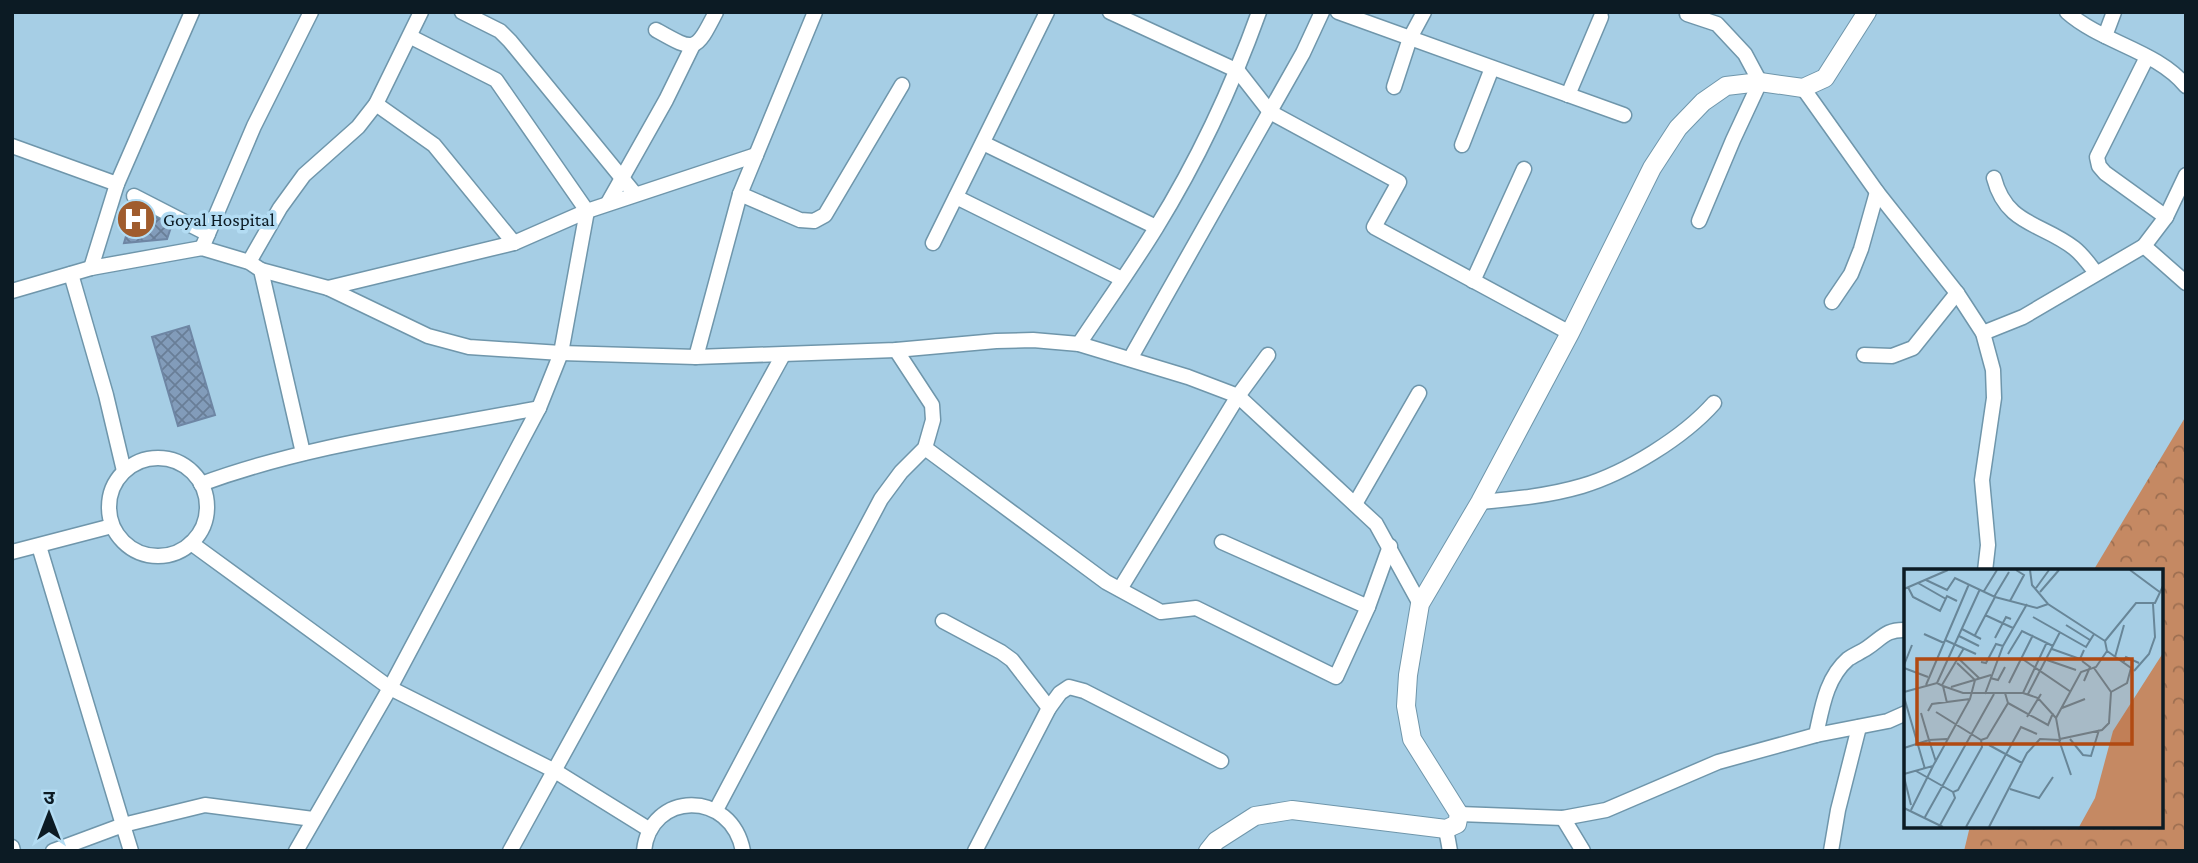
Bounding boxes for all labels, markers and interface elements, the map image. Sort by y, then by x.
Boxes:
hospital icon: Goyal Hospital [115,198,157,240]
place label: Goyal Hospital [163,209,275,230]
inset map [1904,569,2163,828]
north arrow [14,779,84,849]
text: उ [43,787,55,808]

